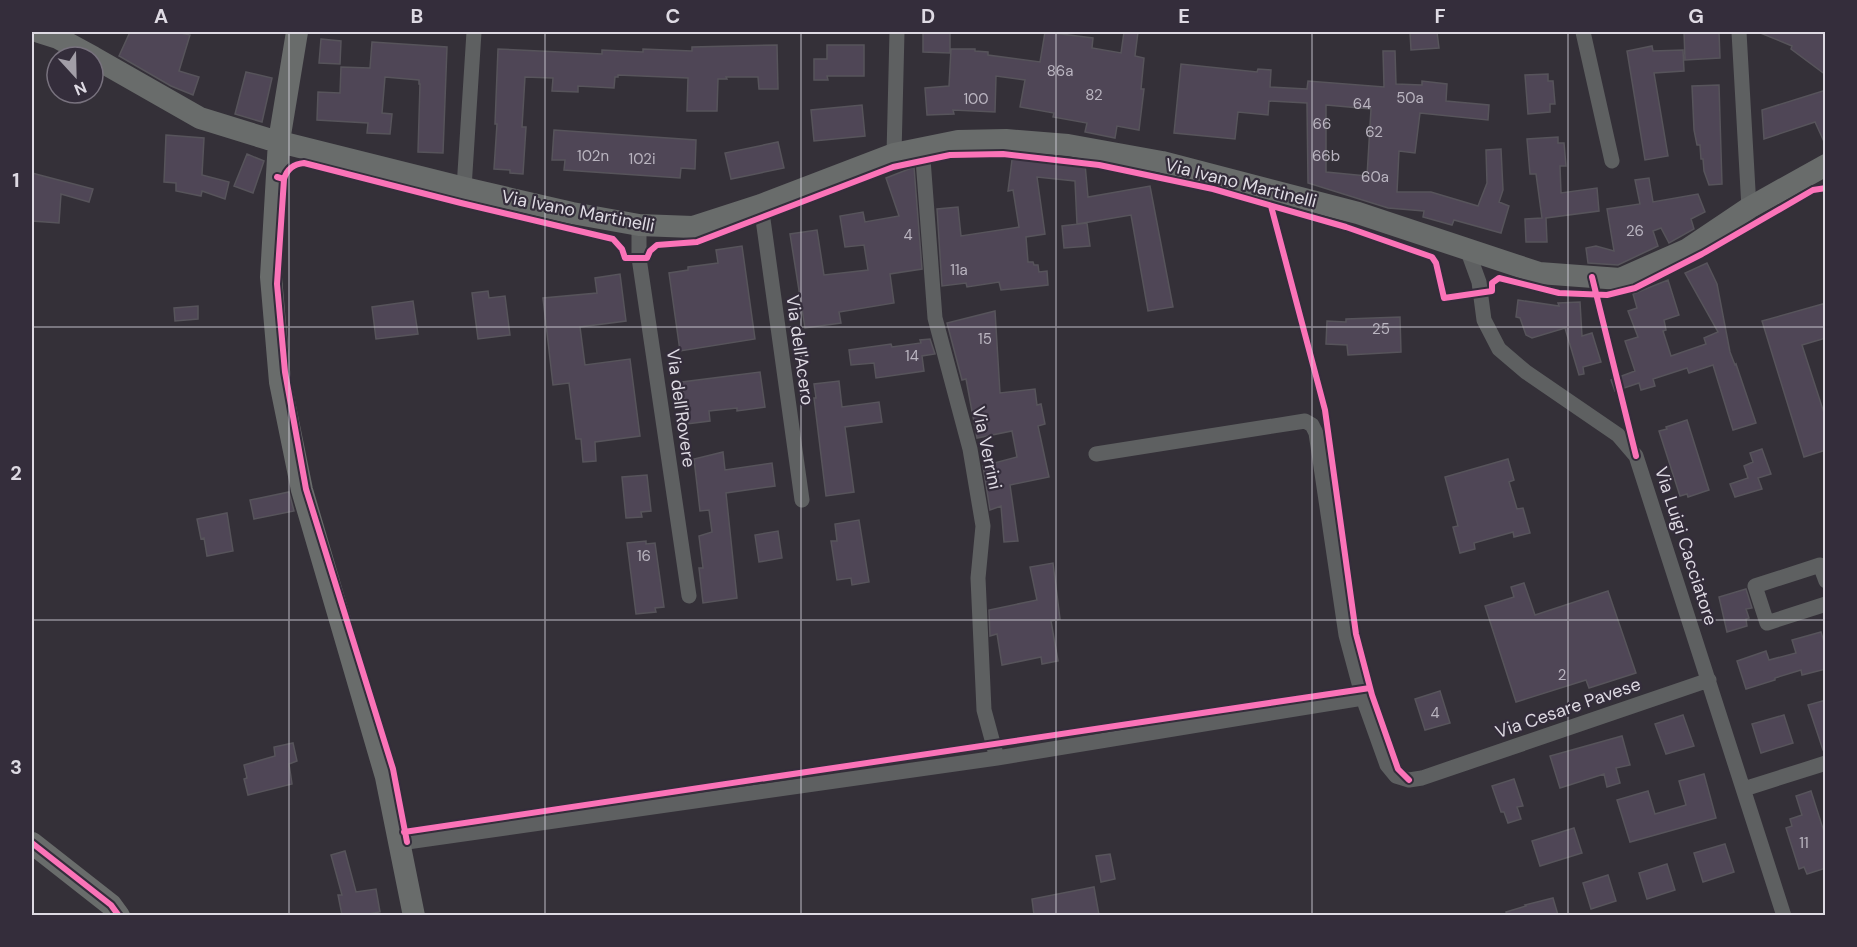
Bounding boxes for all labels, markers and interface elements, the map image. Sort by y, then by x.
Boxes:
text: A [154,3,168,29]
text: B [411,3,423,29]
text: C [666,3,680,29]
text: D [921,3,935,29]
text: E [1178,3,1190,29]
text: F [1434,3,1446,29]
text: G [1688,3,1704,29]
north arrow [45,45,105,105]
house number: 86a [1047,61,1073,81]
text: N [71,77,90,100]
house number: 82 [1085,85,1103,105]
house number: 50a [1396,88,1424,108]
house number: 100 [963,89,989,109]
house number: 64 [1353,94,1371,114]
house number: 66 [1313,114,1331,134]
house number: 62 [1365,122,1383,142]
house number: 102n [577,146,609,166]
house number: 66b [1312,146,1340,166]
house number: 102i [628,149,656,169]
street label: Via Ivano Martinelli [1163,153,1319,213]
text: 1 [12,167,20,193]
house number: 60a [1361,167,1389,187]
street label: Via Ivano Martinelli [499,184,657,238]
house number: 26 [1626,221,1644,241]
house number: 4 [903,225,913,245]
house number: 11a [950,260,968,280]
street label: Via dell'Acero [780,293,820,407]
house number: 25 [1372,319,1390,339]
house number: 15 [978,329,992,349]
house number: 14 [905,346,919,366]
street label: Via dell'Rovere [661,347,701,469]
street label: Via Verrini [966,404,1008,492]
text: 2 [10,460,22,486]
street label: Via Luigi Cacciatore [1649,464,1723,628]
house number: 16 [637,546,651,566]
house number: 2 [1558,665,1566,685]
street label: Via Cesare Pavese [1492,672,1644,744]
house number: 4 [1430,703,1440,723]
text: 3 [10,754,22,780]
house number: 11 [1799,833,1809,853]

